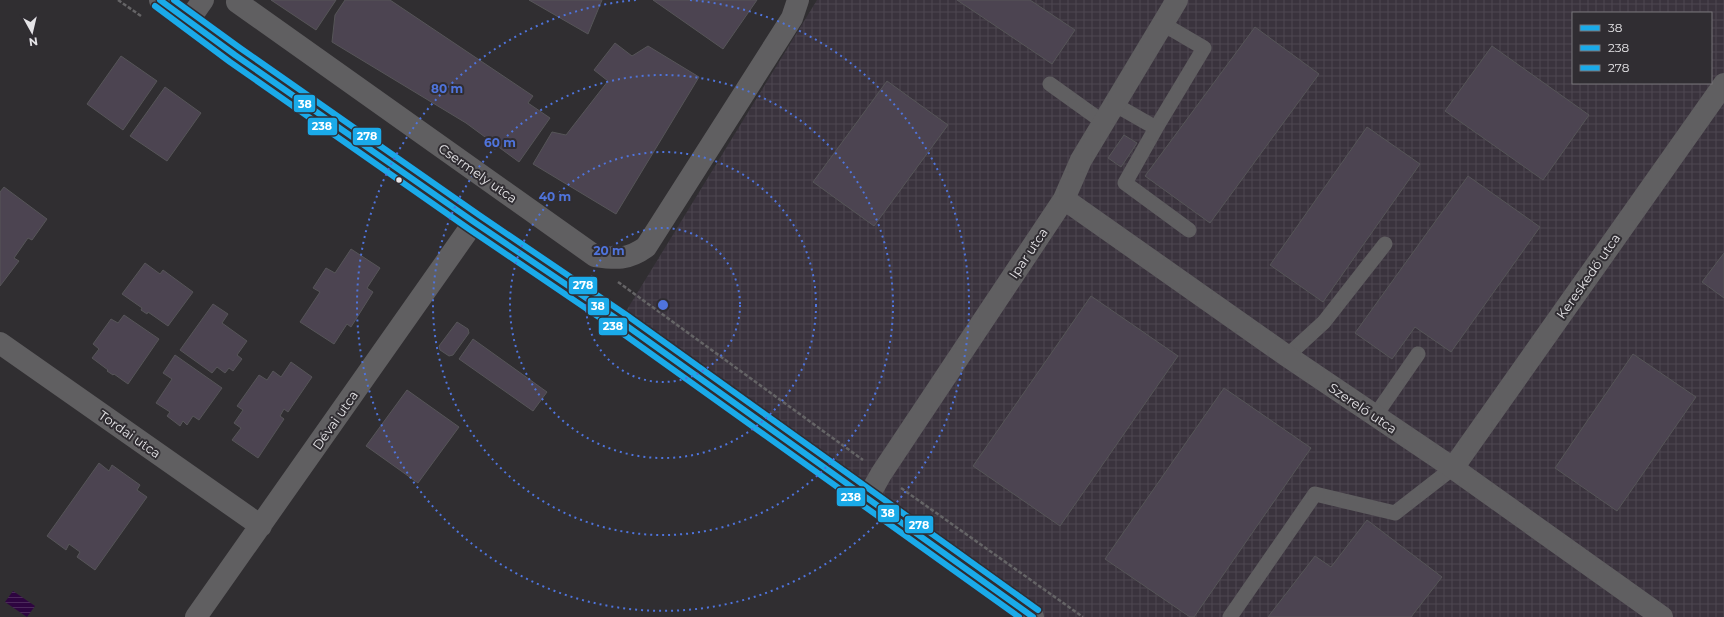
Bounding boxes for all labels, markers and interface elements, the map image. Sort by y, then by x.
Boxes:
north arrow [12,12,52,52]
legend [1572,12,1712,84]
text: 38 [1608,20,1623,35]
text: N [28,34,39,49]
text: 238 [1608,40,1630,55]
text: 278 [1608,60,1630,75]
text: 80 m [431,81,463,96]
line badge: 38 [293,94,316,113]
text: 38 [297,97,312,111]
line badge: 238 [307,117,338,136]
text: 238 [312,119,332,133]
line badge: 278 [352,127,382,146]
text: 278 [357,129,377,143]
text: 60 m [484,135,516,150]
street label: Csermely utca [436,140,520,206]
unlabelled marker [394,175,404,185]
text: 40 m [539,189,571,204]
street label: Ipar utca [1005,225,1051,281]
street label: Kereskedő utca [1553,230,1623,322]
text: 20 m [593,243,625,258]
line badge: 278 [568,276,598,295]
text: 278 [573,278,593,292]
line badge: 38 [587,297,610,316]
centre of rings [656,298,670,312]
text: 38 [590,299,605,313]
line badge: 238 [598,317,628,336]
text: 238 [603,319,623,333]
street label: Szerelő utca [1326,379,1400,437]
street label: Dévai utca [309,387,361,453]
street label: Tordai utca [96,407,164,461]
line badge: 238 [836,487,866,507]
text: 238 [841,490,861,504]
line badge: 38 [877,504,900,523]
text: 38 [880,506,895,520]
line badge: 278 [904,515,934,534]
text: 278 [909,518,929,532]

